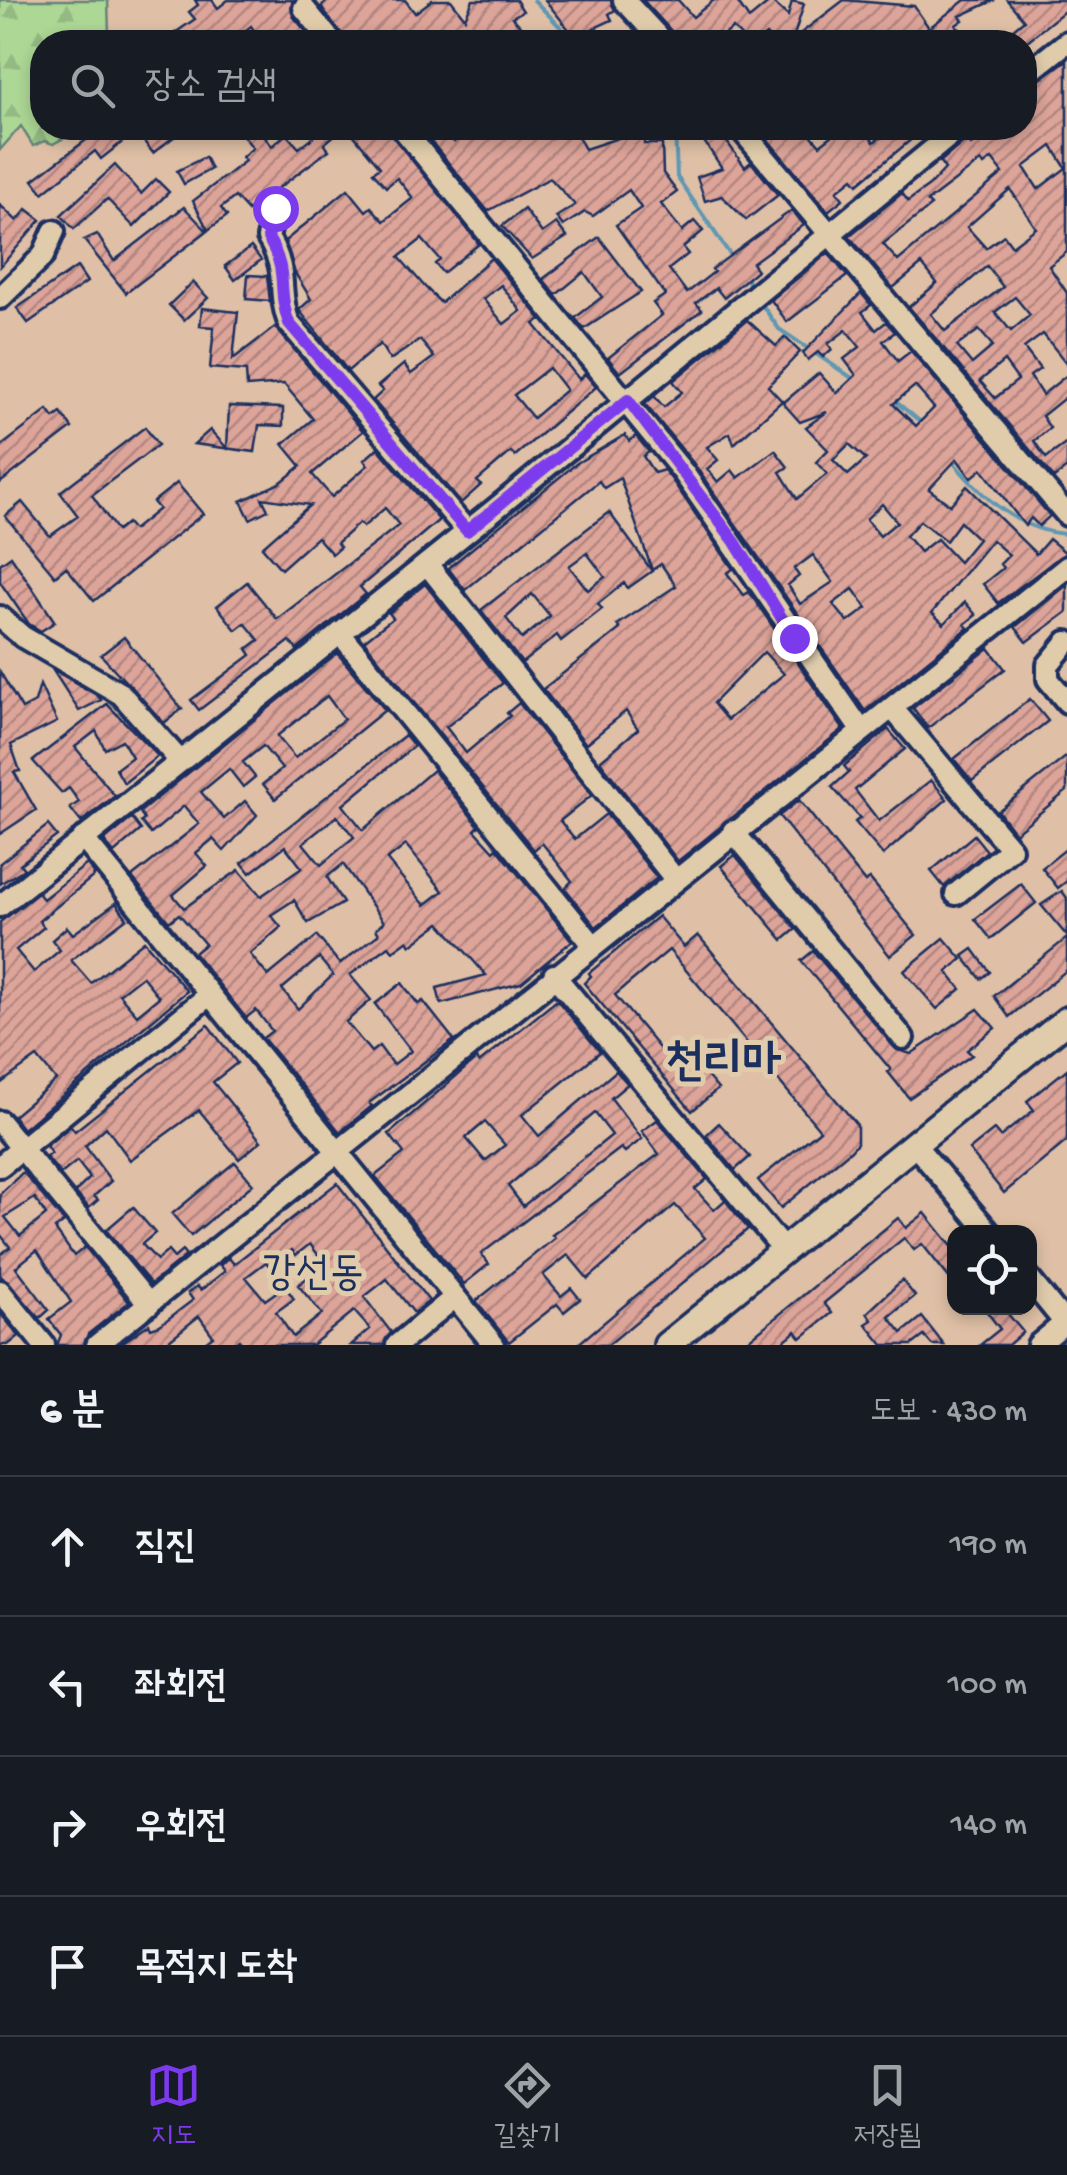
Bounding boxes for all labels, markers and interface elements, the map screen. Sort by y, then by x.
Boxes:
search box [30,30,1037,140]
icon: search [65,58,120,113]
text: 장소 검색 [145,66,276,110]
route start [253,186,299,232]
route end [772,616,818,662]
district label: 천리마 [665,1037,781,1094]
map controls [947,1225,1037,1315]
button: locate [947,1225,1037,1315]
district label: 강선동 [262,1252,364,1301]
text: 6 분 [40,1389,105,1438]
text: 도보 · 430 m [870,1394,1027,1432]
icon: ahead [40,1519,95,1574]
text: 직진 [135,1527,196,1571]
text: 190 m [950,1527,1027,1565]
icon: left [40,1659,95,1714]
text: 좌회전 [135,1667,227,1711]
text: 100 m [947,1667,1027,1705]
icon: right [40,1799,95,1854]
text: 우회전 [135,1807,227,1851]
text: 140 m [950,1807,1027,1845]
icon: arrive [40,1939,95,1994]
text: 목적지 도착 [135,1947,297,1991]
tab: 지도 [146,2058,201,2154]
tab: 길찾기 [493,2058,561,2154]
tab: 저장됨 [853,2058,921,2154]

